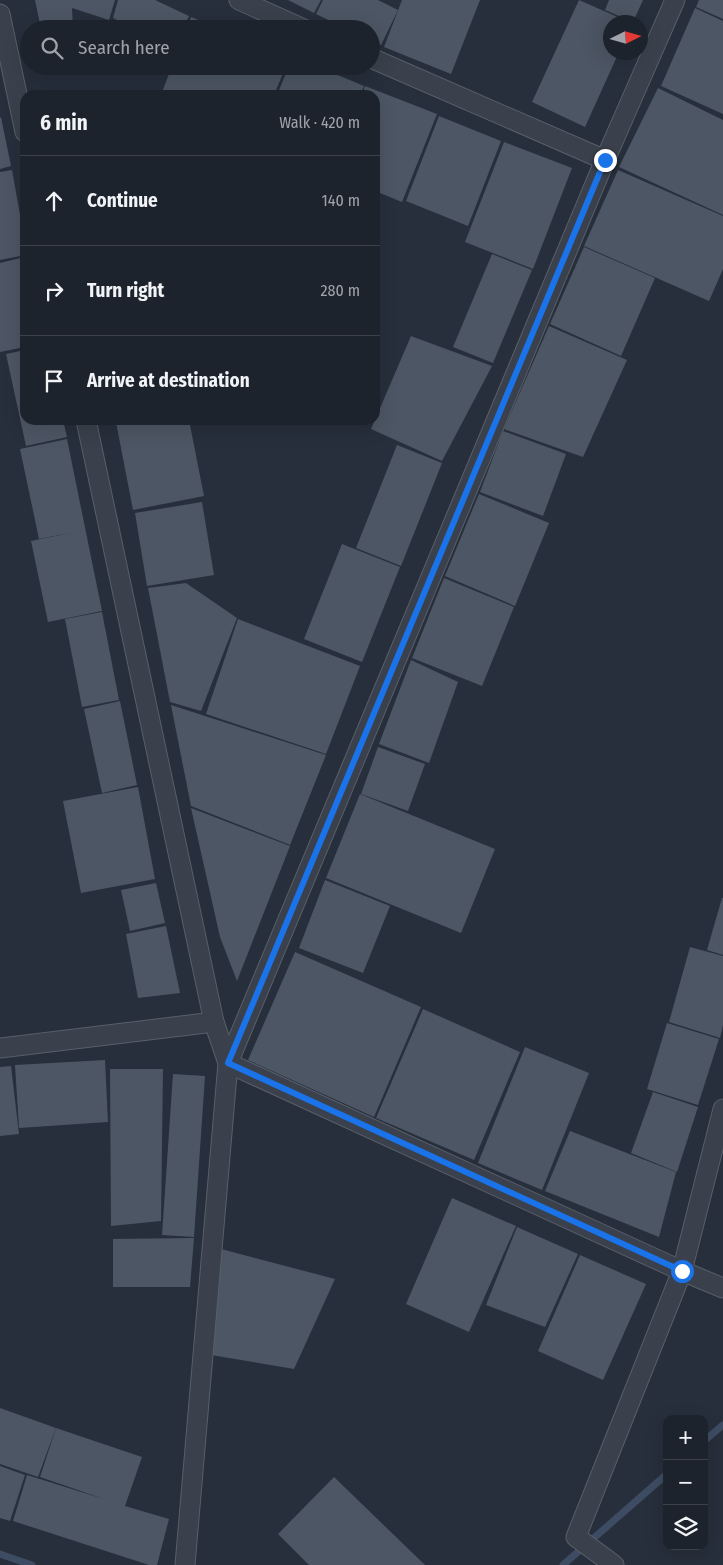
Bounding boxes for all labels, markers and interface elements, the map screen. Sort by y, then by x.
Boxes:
north arrow [603,15,648,60]
search box [20,20,380,75]
icon: search [38,34,66,62]
text: Search here [78,36,170,59]
text: 6 min [40,110,88,136]
text: Walk · 420 m [279,113,360,132]
route end [594,149,617,172]
icon: ahead [40,187,68,215]
text: Continue [87,189,158,212]
text: 140 m [322,191,360,210]
icon: right [40,277,68,305]
text: Turn right [87,279,164,302]
text: 280 m [321,281,360,300]
icon: arrive [40,367,68,395]
text: Arrive at destination [87,369,250,392]
route start [671,1260,694,1283]
map controls [663,1415,708,1550]
button: + [663,1415,708,1460]
button: − [663,1460,708,1505]
button: layers [663,1505,708,1550]

